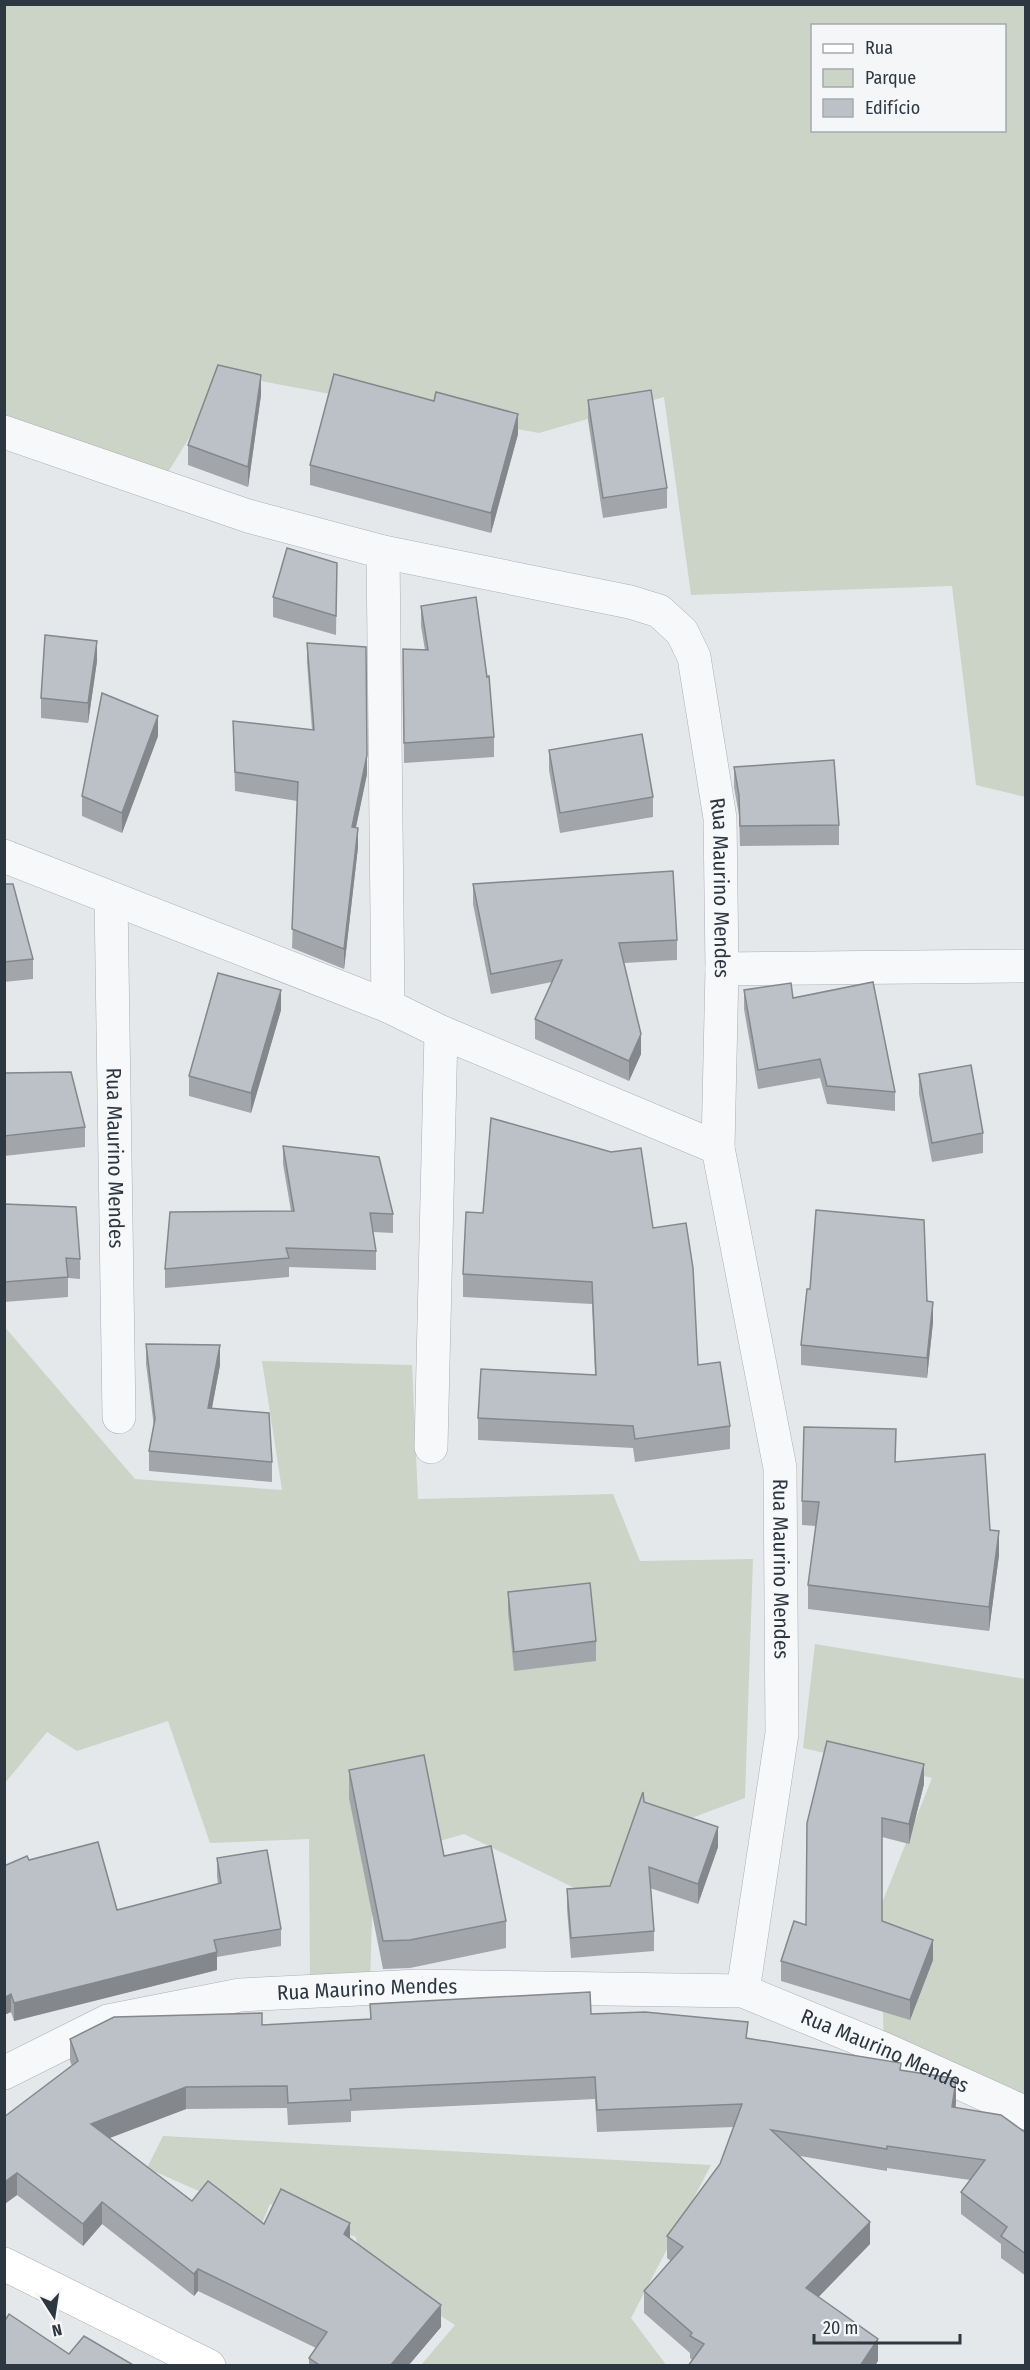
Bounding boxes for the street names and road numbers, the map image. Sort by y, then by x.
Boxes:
street label: Rua Maurino Mendes [704,796,735,978]
street label: Rua Maurino Mendes [101,1067,129,1248]
street label: Rua Maurino Mendes [767,1478,794,1659]
street label: Rua Maurino Mendes [276,1973,457,2006]
street label: Rua Maurino Mendes [797,2003,973,2099]

